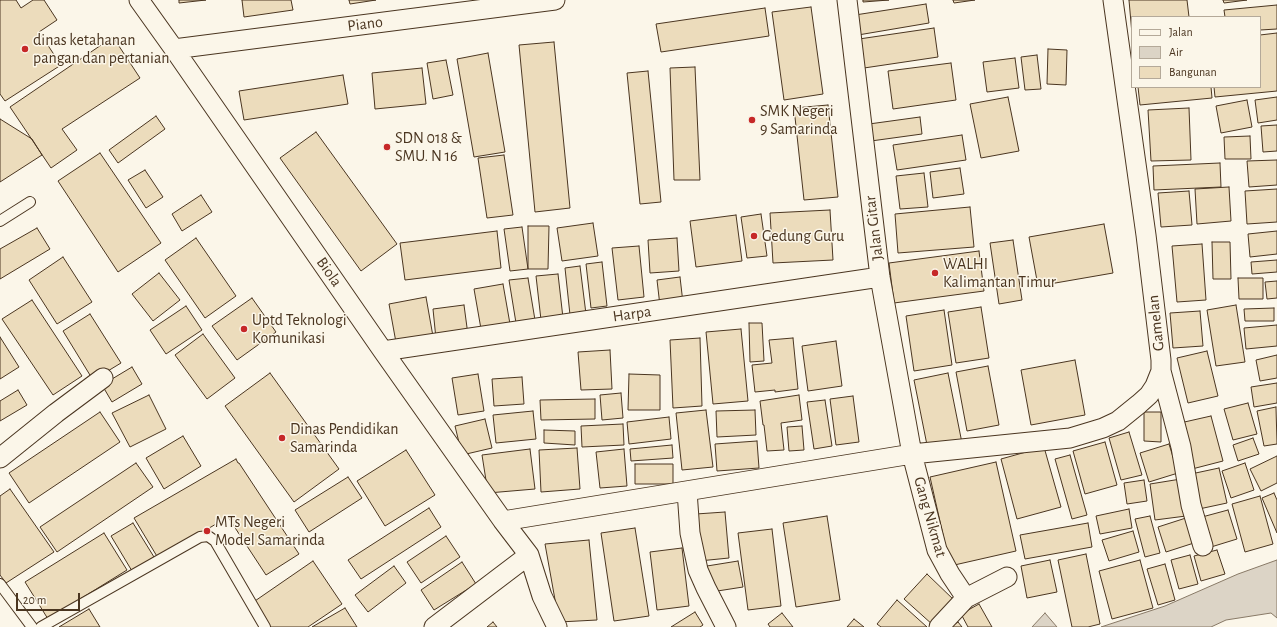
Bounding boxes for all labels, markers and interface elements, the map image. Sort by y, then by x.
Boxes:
street label: Piano [346,12,384,36]
legend [1131,16,1261,88]
text: Jalan [1169,26,1193,38]
place label: dinas ketahanan pangan dan pertanian [33,30,169,68]
marker: dinas ketahanan pangan dan pertanian [20,44,30,54]
text: Air [1169,46,1183,58]
text: Bangunan [1169,66,1217,78]
place label: SMK Negeri 9 Samarinda [760,101,838,139]
marker: SMK Negeri 9 Samarinda [747,115,757,125]
place label: SDN 018 & SMU. N 16 [395,128,462,166]
marker: SDN 018 & SMU. N 16 [382,142,392,152]
street label: Jalan Gitar [861,195,887,261]
place label: Gedung Guru [762,226,844,246]
marker: Gedung Guru [749,231,759,241]
street label: Biola [312,254,346,290]
place label: WALHI Kalimantan Timur [943,254,1056,292]
marker: WALHI Kalimantan Timur [930,268,940,278]
street label: Gamelan [1144,294,1168,352]
street label: Harpa [612,302,652,326]
place label: Uptd Teknologi Komunikasi [252,310,347,348]
marker: Uptd Teknologi Komunikasi [239,324,249,334]
place label: Dinas Pendidikan Samarinda [290,419,398,457]
marker: Dinas Pendidikan Samarinda [277,433,287,443]
street label: Gang Nikmat [909,475,951,559]
place label: MTs Negeri Model Samarinda [215,512,325,550]
marker: MTs Negeri Model Samarinda [202,526,212,536]
scale bar [18,585,82,611]
text: 20 m [23,594,46,606]

